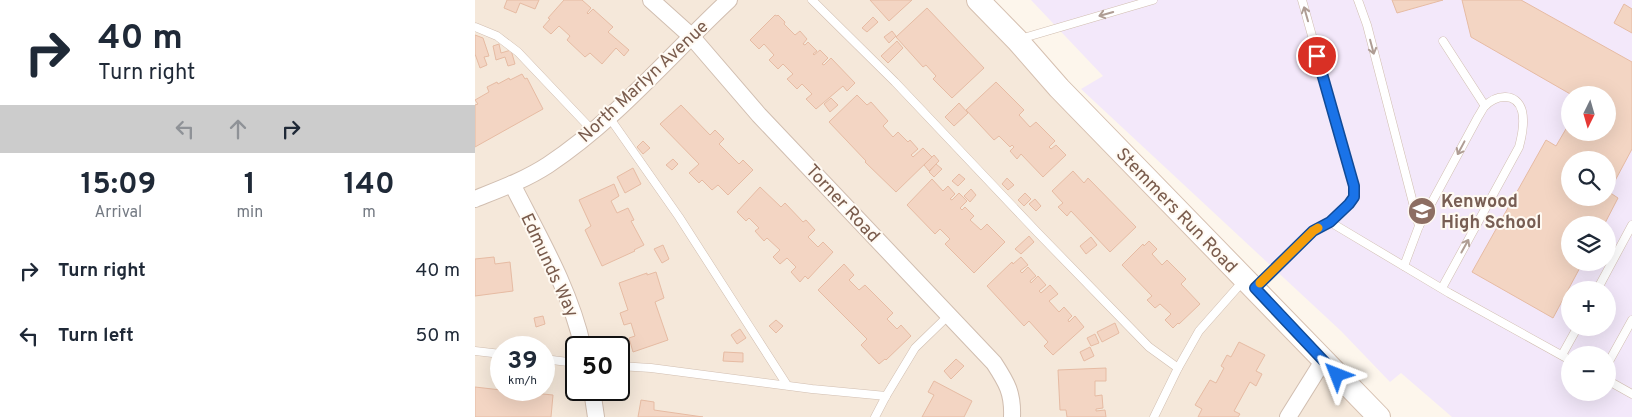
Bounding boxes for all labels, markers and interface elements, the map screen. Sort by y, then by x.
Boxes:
one-way arrow [1301,7,1310,23]
one-way arrow [1098,10,1114,20]
street label: North Marlyn Avenue [574,16,714,148]
text: 40 m [98,17,183,61]
icon: right [15,20,80,85]
pin [1296,35,1338,77]
one-way arrow [1368,38,1378,54]
icon: arrive [1303,42,1331,70]
text: Turn right [98,60,195,87]
north arrow [1561,86,1616,141]
map controls [1561,86,1616,401]
icon: left [171,115,199,143]
icon: ahead [224,115,252,143]
icon: right [277,115,305,143]
one-way arrow [1455,141,1465,155]
street label: Stemmers Run Road [1110,144,1242,279]
button: search [1561,151,1616,206]
street label: Torner Road [800,160,884,248]
text: 15:09 [80,167,156,204]
text: 1 [244,167,256,204]
text: 140 [344,167,395,204]
place label: Kenwood High School [1441,191,1542,235]
school or university icon: Kenwood High School [1407,196,1437,226]
text: Arrival [94,203,142,223]
text: min [237,203,263,223]
text: m [362,203,376,223]
street label: Edmunds Way [515,210,583,321]
button: layers [1561,216,1616,271]
one-way arrow [1460,238,1470,253]
icon: right [15,257,43,285]
text: Turn right [58,259,146,283]
text: 40 m [415,259,460,283]
button: + [1561,281,1616,336]
icon: left [15,322,43,350]
text: Turn left [58,324,134,348]
text: 50 m [415,324,460,348]
speed limit sign: 50 [565,336,630,401]
text: 39 [507,346,538,378]
button: − [1561,346,1616,401]
position arrow [1310,348,1362,400]
text: km/h [508,373,537,389]

